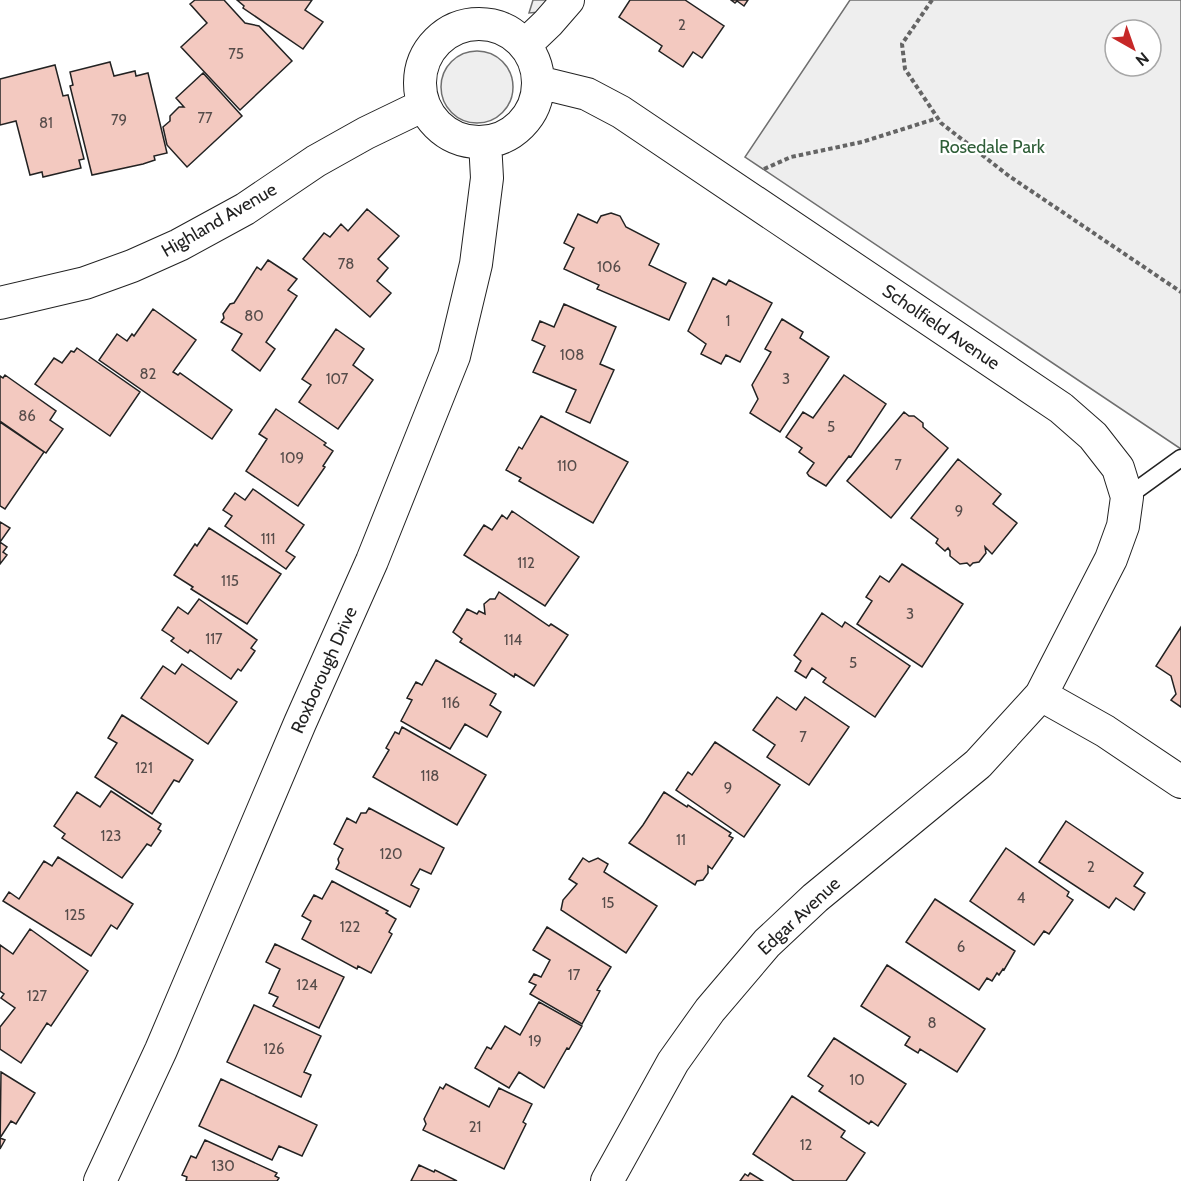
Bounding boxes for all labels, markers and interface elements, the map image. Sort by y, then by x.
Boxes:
house number: 2 [678,16,686,34]
north arrow [1103,18,1163,78]
house number: 75 [228,45,244,63]
text: N [1132,48,1153,70]
house number: 77 [197,109,213,127]
house number: 79 [111,111,127,129]
house number: 81 [39,114,53,132]
park label: Rosedale Park [939,136,1046,158]
street label: Highland Avenue [158,178,280,262]
house number: 78 [338,255,354,273]
house number: 106 [597,258,621,276]
street label: Scholfield Avenue [878,280,1004,374]
house number: 80 [244,307,264,325]
house number: 1 [726,312,730,330]
house number: 108 [560,346,584,364]
house number: 82 [140,365,157,383]
house number: 107 [326,370,349,388]
house number: 3 [782,370,790,388]
house number: 86 [18,407,36,425]
house number: 5 [827,418,835,436]
house number: 109 [280,449,304,467]
house number: 7 [894,456,902,474]
house number: 110 [557,457,577,475]
house number: 9 [955,502,963,520]
house number: 111 [261,530,275,548]
house number: 112 [517,554,535,572]
house number: 115 [221,572,239,590]
street label: Roxborough Drive [286,603,362,737]
house number: 3 [906,605,914,623]
house number: 117 [205,630,223,648]
house number: 114 [504,631,523,649]
house number: 5 [849,654,857,672]
house number: 116 [442,694,460,712]
house number: 7 [799,728,807,746]
house number: 121 [135,759,153,777]
house number: 118 [421,767,439,785]
house number: 9 [724,779,732,797]
house number: 123 [101,827,121,845]
house number: 11 [676,831,686,849]
house number: 120 [379,845,403,863]
house number: 2 [1087,858,1095,876]
street label: Edgar Avenue [753,872,845,960]
house number: 4 [1017,889,1026,907]
house number: 15 [601,894,615,912]
house number: 125 [65,906,85,924]
house number: 122 [340,918,360,936]
house number: 6 [957,938,965,956]
house number: 17 [568,966,581,984]
house number: 124 [296,976,318,994]
house number: 127 [27,987,48,1005]
house number: 8 [927,1014,937,1032]
house number: 19 [528,1032,542,1050]
house number: 126 [263,1040,285,1058]
house number: 10 [849,1071,865,1089]
house number: 21 [469,1118,481,1136]
house number: 12 [800,1136,813,1154]
house number: 130 [211,1157,235,1175]

